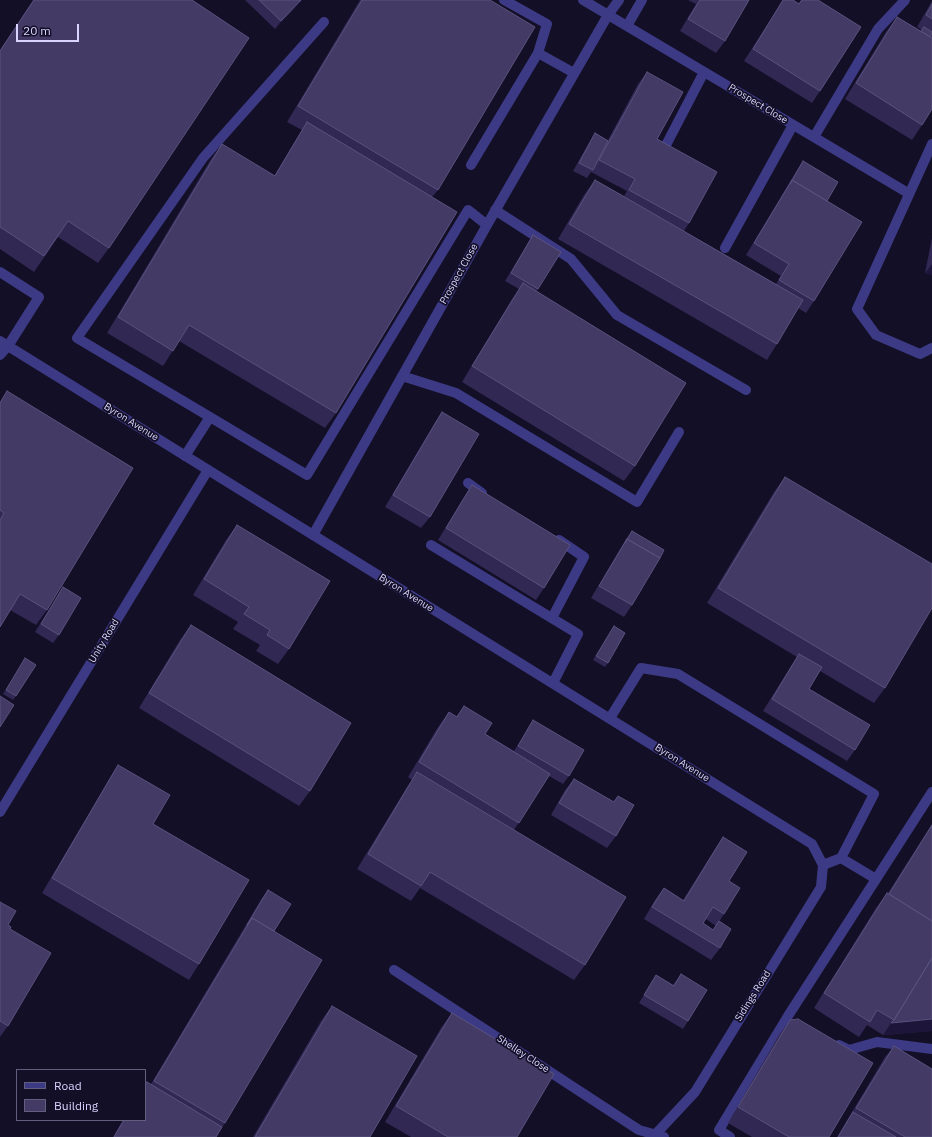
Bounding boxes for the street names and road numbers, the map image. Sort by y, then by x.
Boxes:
street label: Prospect Close [726,82,790,126]
street label: Prospect Close [437,242,481,306]
street label: Byron Avenue [102,400,160,444]
street label: Byron Avenue [377,571,435,615]
street label: Unity Road [86,617,122,665]
street label: Byron Avenue [653,741,711,785]
street label: Sidings Road [733,968,773,1024]
street label: Shelley Close [495,1033,551,1075]

